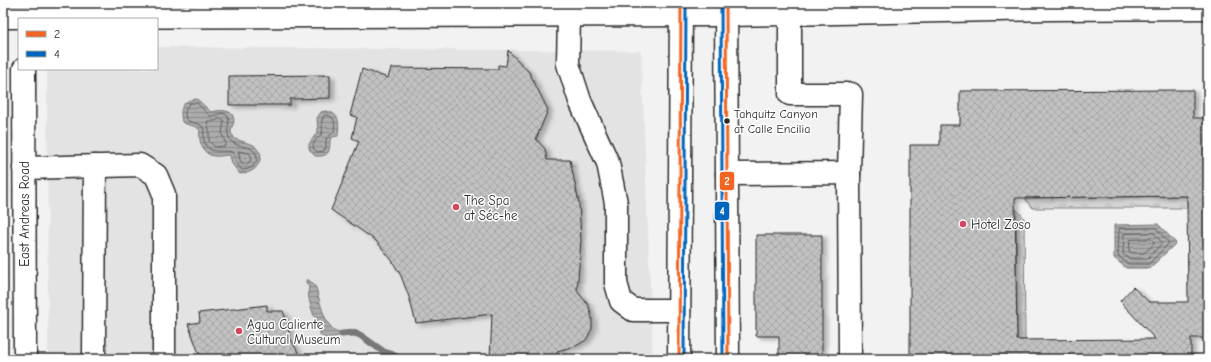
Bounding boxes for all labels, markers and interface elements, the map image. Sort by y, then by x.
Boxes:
legend [18,18,158,70]
text: 2 [54,27,60,41]
text: 4 [54,47,60,61]
place label: Tahquitz Canyon at Calle Encilia [734,107,818,136]
marker: Tahquitz Canyon at Calle Encilia [722,116,732,126]
street label: East Andreas Road [17,161,32,267]
line badge: 2 [719,171,735,191]
text: 2 [724,175,730,188]
place label: The Spa at Séc-he [464,193,518,223]
line badge: 4 [714,201,730,221]
marker: The Spa at Séc-he [451,202,461,212]
text: 4 [719,205,725,218]
place label: Hotel Zoso [971,217,1031,232]
marker: Hotel Zoso [958,219,968,229]
place label: Agua Caliente Cultural Museum [247,317,340,347]
marker: Agua Caliente Cultural Museum [234,326,244,336]

